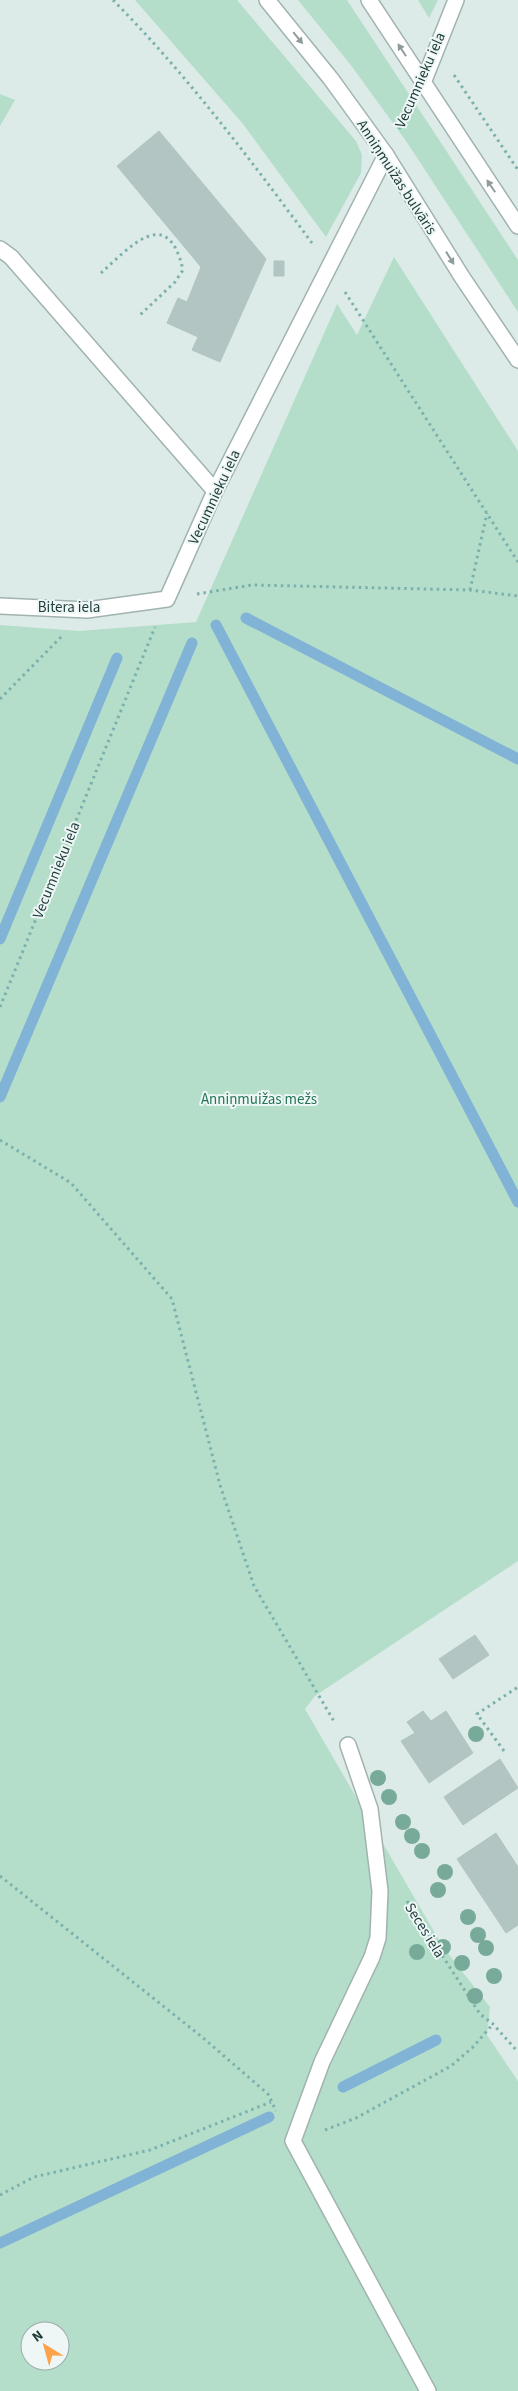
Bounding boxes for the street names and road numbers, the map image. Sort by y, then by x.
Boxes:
street label: Vecumnieku iela [390,29,451,131]
street label: Anniņmuižas bulvāris [351,116,442,239]
street label: Vecumnieku iela [183,446,246,548]
street label: Bitera iela [38,597,100,618]
street label: Vecumnieku iela [28,819,85,922]
street label: Seces iela [399,1899,450,1962]

